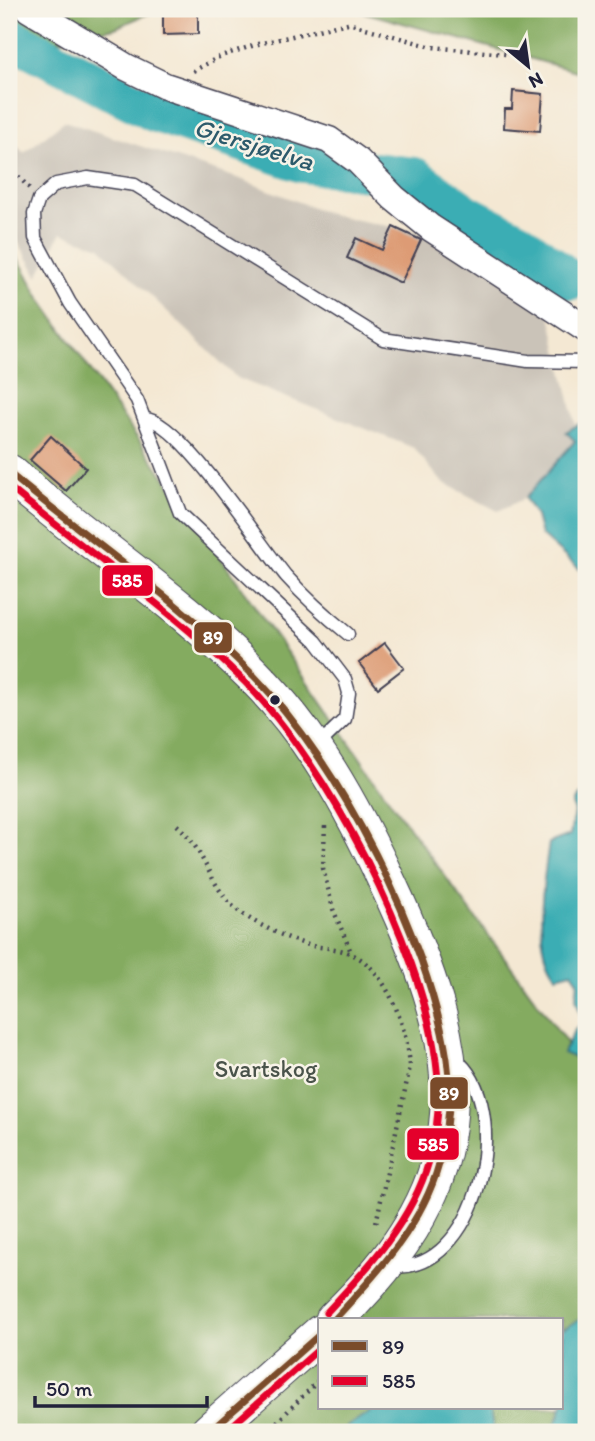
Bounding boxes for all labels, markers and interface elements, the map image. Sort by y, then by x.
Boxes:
north arrow [494,32,564,102]
text: N [525,67,547,94]
water label: Gjersjøelva [190,111,318,177]
line badge: 585 [101,564,154,597]
text: 585 [112,569,142,592]
line badge: 89 [193,621,233,654]
text: 89 [203,626,223,649]
unlabelled marker [268,693,282,707]
park label: Svartskog [215,1054,318,1083]
line badge: 89 [429,1076,469,1110]
text: 89 [439,1082,459,1105]
line badge: 585 [406,1127,460,1161]
text: 585 [418,1133,448,1156]
legend [318,1318,564,1410]
text: 89 [382,1334,405,1359]
scale bar [35,1364,206,1408]
text: 585 [382,1368,416,1393]
text: 50 m [46,1376,93,1401]

